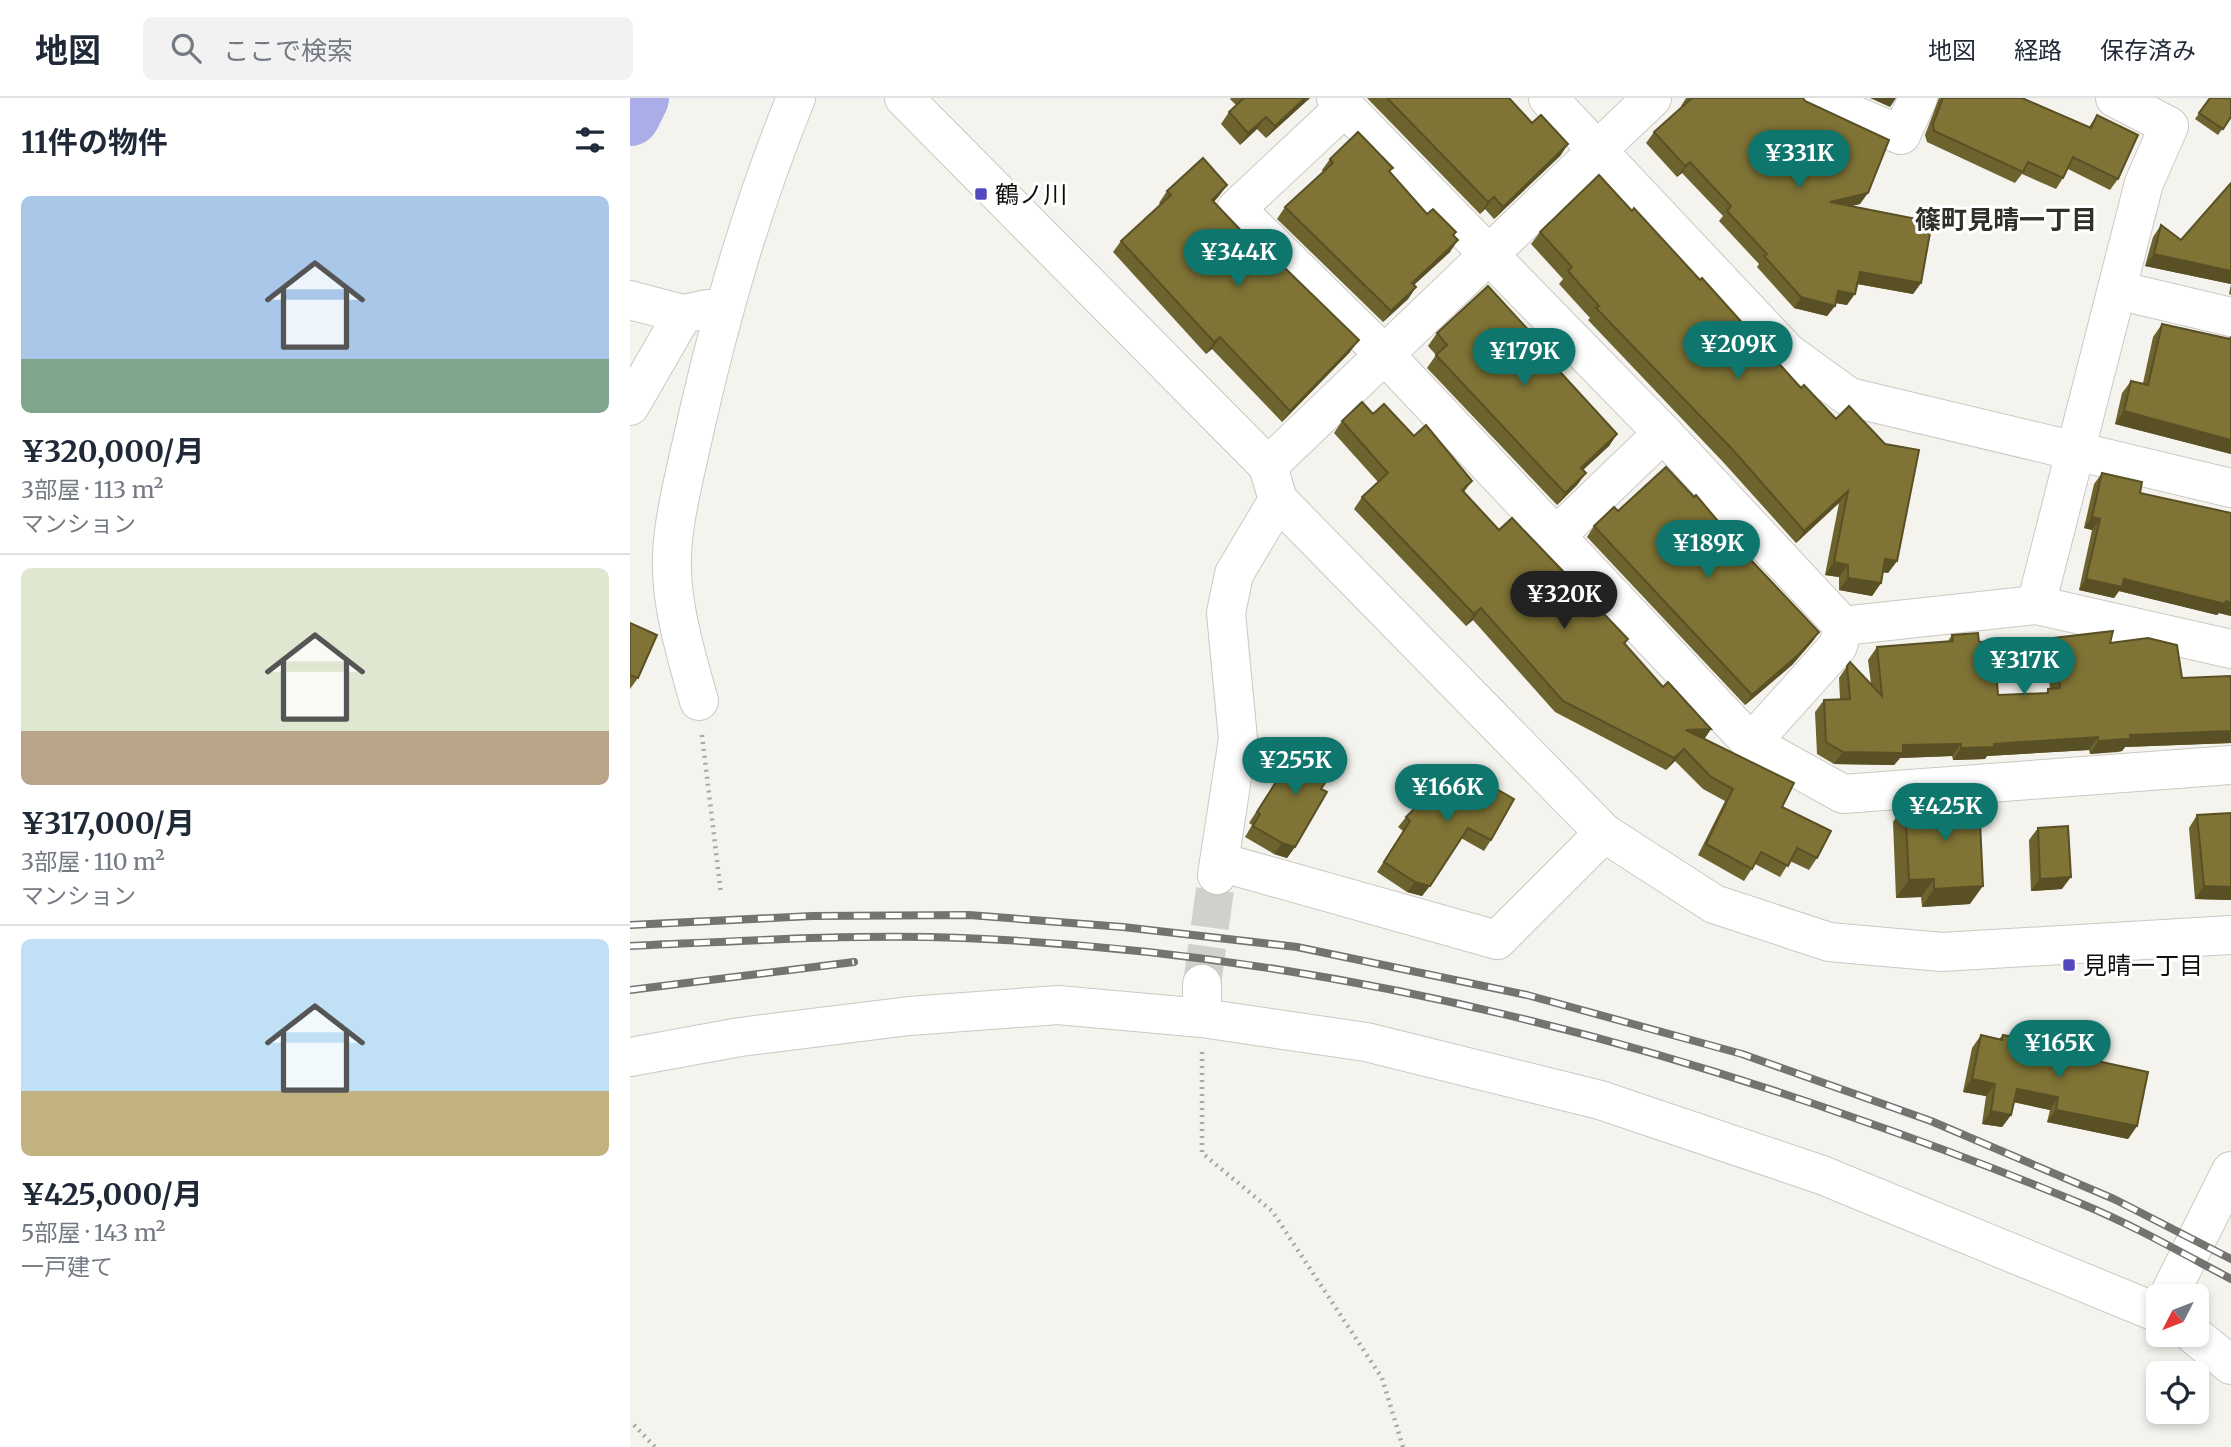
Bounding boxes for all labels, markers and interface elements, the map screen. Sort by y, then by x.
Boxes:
search box [143,17,633,80]
icon: search [167,29,205,67]
text: 地図 [35,30,101,71]
text: ここで検索 [223,34,353,67]
text: 地図 [1928,35,1976,66]
text: 経路 [2014,35,2062,66]
text: 保存済み [2100,35,2196,66]
icon: filters [571,121,609,159]
text: 11件の物件 [21,123,168,161]
pin: ¥331K [1750,130,1848,190]
text: ¥331K [1764,138,1834,167]
place label: 鶴ノ川 [995,179,1067,210]
marker: 鶴ノ川 [973,186,989,202]
district label: 篠町見晴一丁目 [1915,203,2097,236]
pin: ¥344K [1189,230,1287,289]
text: ¥344K [1200,237,1276,266]
icon: home [252,242,378,368]
pin: ¥209K [1689,322,1787,381]
pin: ¥179K [1475,328,1573,388]
text: ¥209K [1700,329,1776,358]
text: ¥179K [1489,336,1560,365]
text: ¥320,000/月 [21,432,205,470]
text: 3部屋 · 113 m² [21,475,163,504]
text: マンション [21,509,136,538]
pin: ¥189K [1659,520,1757,580]
text: ¥189K [1672,528,1744,557]
pin: ¥320K [1515,572,1613,631]
text: ¥320K [1526,579,1602,608]
icon: home [252,614,378,740]
pin: ¥317K [1975,638,2073,697]
text: ¥317K [1989,645,2059,674]
pin: ¥255K [1246,738,1344,797]
text: ¥255K [1258,745,1332,774]
pin: ¥166K [1398,764,1496,824]
text: ¥166K [1411,772,1483,801]
pin: ¥425K [1896,784,1994,843]
text: ¥425K [1908,791,1982,820]
text: ¥317,000/月 [21,804,195,842]
text: 3部屋 · 110 m² [21,847,165,876]
text: マンション [21,881,136,910]
place label: 見晴一丁目 [2083,950,2203,981]
marker: 見晴一丁目 [2061,957,2077,973]
icon: home [252,985,378,1111]
pin: ¥165K [2010,1020,2108,1080]
text: ¥165K [2024,1028,2094,1057]
text: ¥425,000/月 [21,1175,203,1213]
text: 5部屋 · 143 m² [21,1218,165,1247]
text: 一戸建て [21,1252,113,1281]
north arrow [2146,1284,2208,1348]
map controls [2146,1284,2209,1424]
button: locate [2146,1361,2209,1424]

